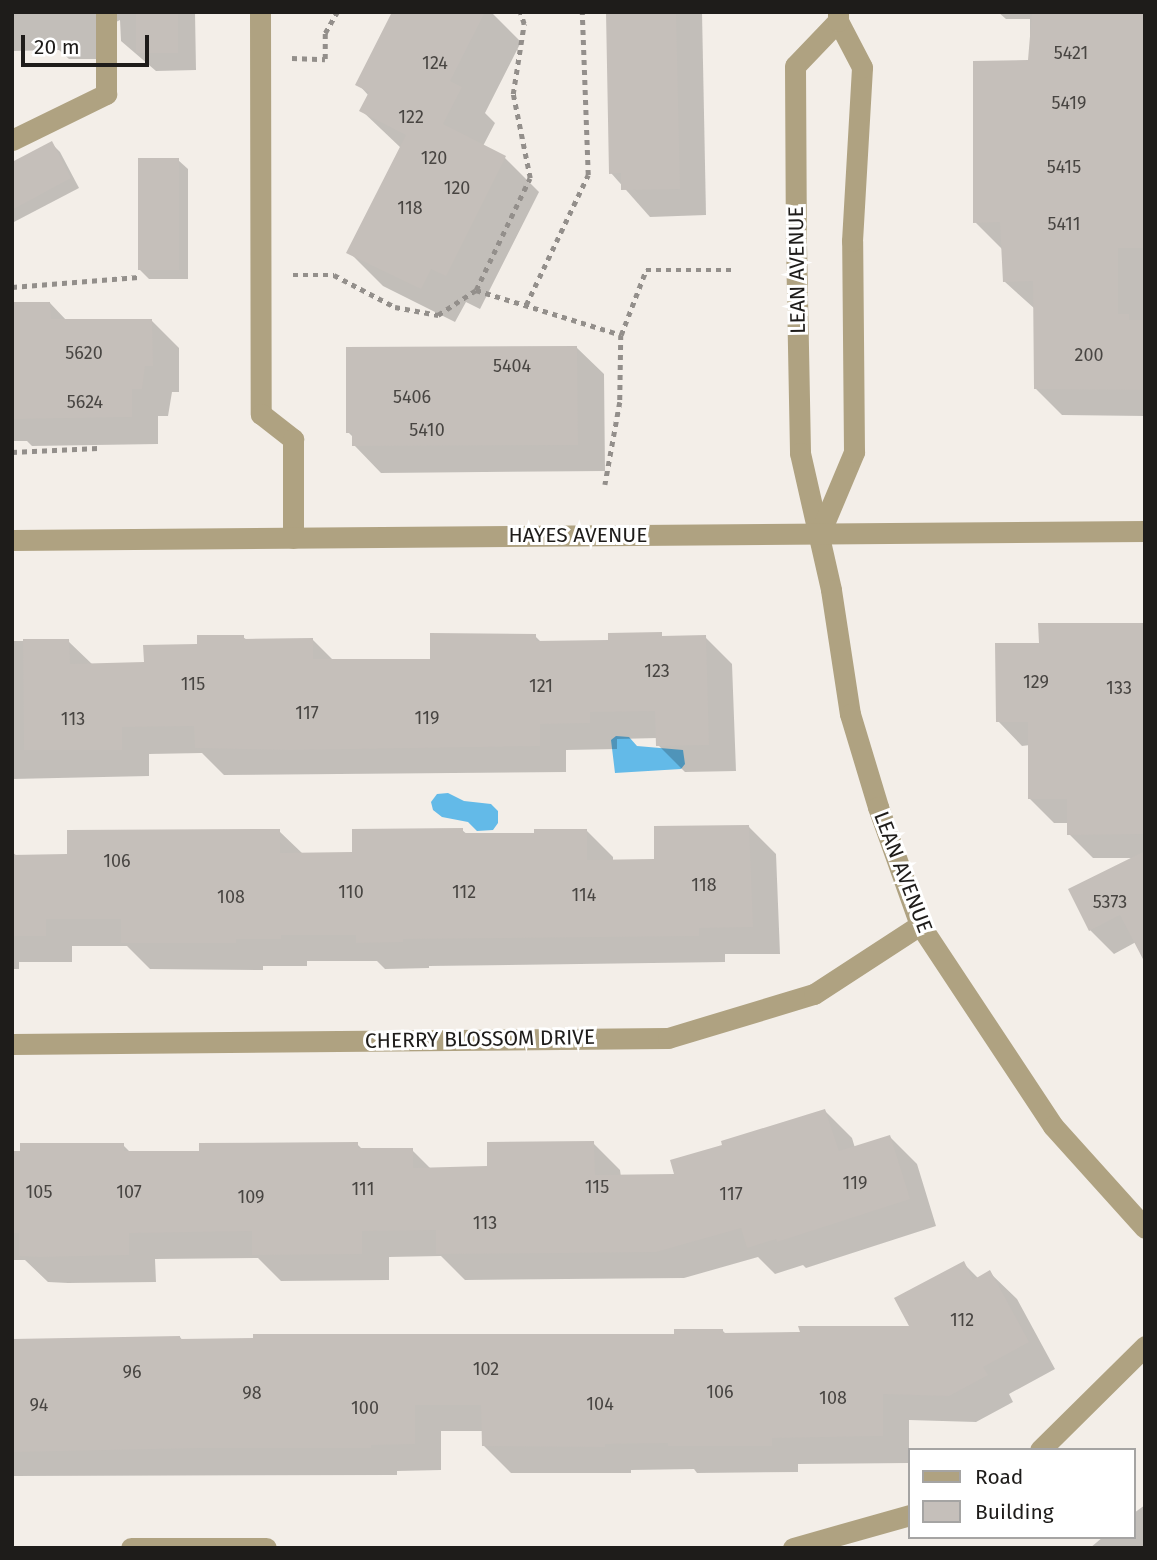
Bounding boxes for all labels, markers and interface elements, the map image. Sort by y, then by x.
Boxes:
scale bar [24,21,152,65]
text: 20 m [34,34,80,60]
house number: 5421 [1054,42,1088,64]
house number: 124 [422,52,448,74]
house number: 5419 [1052,92,1086,114]
house number: 122 [398,106,424,128]
house number: 120 [421,147,447,169]
house number: 5415 [1047,156,1081,178]
house number: 120 [444,177,470,199]
house number: 118 [397,197,423,219]
street label: LEAN AVENUE [783,206,811,334]
house number: 5411 [1048,213,1080,235]
house number: 5620 [65,342,103,364]
house number: 200 [1075,344,1103,366]
house number: 5404 [493,355,531,377]
house number: 5406 [393,386,431,408]
house number: 5624 [67,391,103,413]
house number: 5410 [409,419,445,441]
street label: HAYES AVENUE [509,522,647,548]
house number: 123 [644,660,670,682]
house number: 129 [1023,671,1049,693]
house number: 115 [181,673,205,695]
house number: 121 [529,675,553,697]
house number: 133 [1106,677,1132,699]
house number: 117 [295,702,319,724]
house number: 119 [415,707,439,729]
house number: 113 [61,708,85,730]
street label: LEAN AVENUE [868,808,938,936]
house number: 106 [103,850,131,872]
house number: 118 [691,874,717,896]
house number: 110 [338,881,364,903]
house number: 112 [452,881,476,903]
house number: 114 [572,884,596,906]
house number: 108 [217,886,245,908]
house number: 5373 [1093,891,1127,913]
street label: CHERRY BLOSSOM DRIVE [365,1024,595,1054]
house number: 119 [843,1172,867,1194]
house number: 115 [585,1176,609,1198]
house number: 111 [352,1178,374,1200]
house number: 105 [26,1181,52,1203]
house number: 107 [116,1181,142,1203]
house number: 117 [719,1183,743,1205]
house number: 109 [237,1186,265,1208]
house number: 113 [473,1212,497,1234]
house number: 112 [950,1309,974,1331]
house number: 102 [473,1358,499,1380]
house number: 96 [122,1361,142,1383]
house number: 106 [706,1381,734,1403]
house number: 98 [242,1382,262,1404]
house number: 108 [819,1387,847,1409]
house number: 104 [586,1393,614,1415]
house number: 94 [30,1394,48,1416]
house number: 100 [351,1397,379,1419]
legend [908,1448,1136,1539]
text: Road [975,1464,1023,1490]
text: Building [975,1499,1054,1525]

